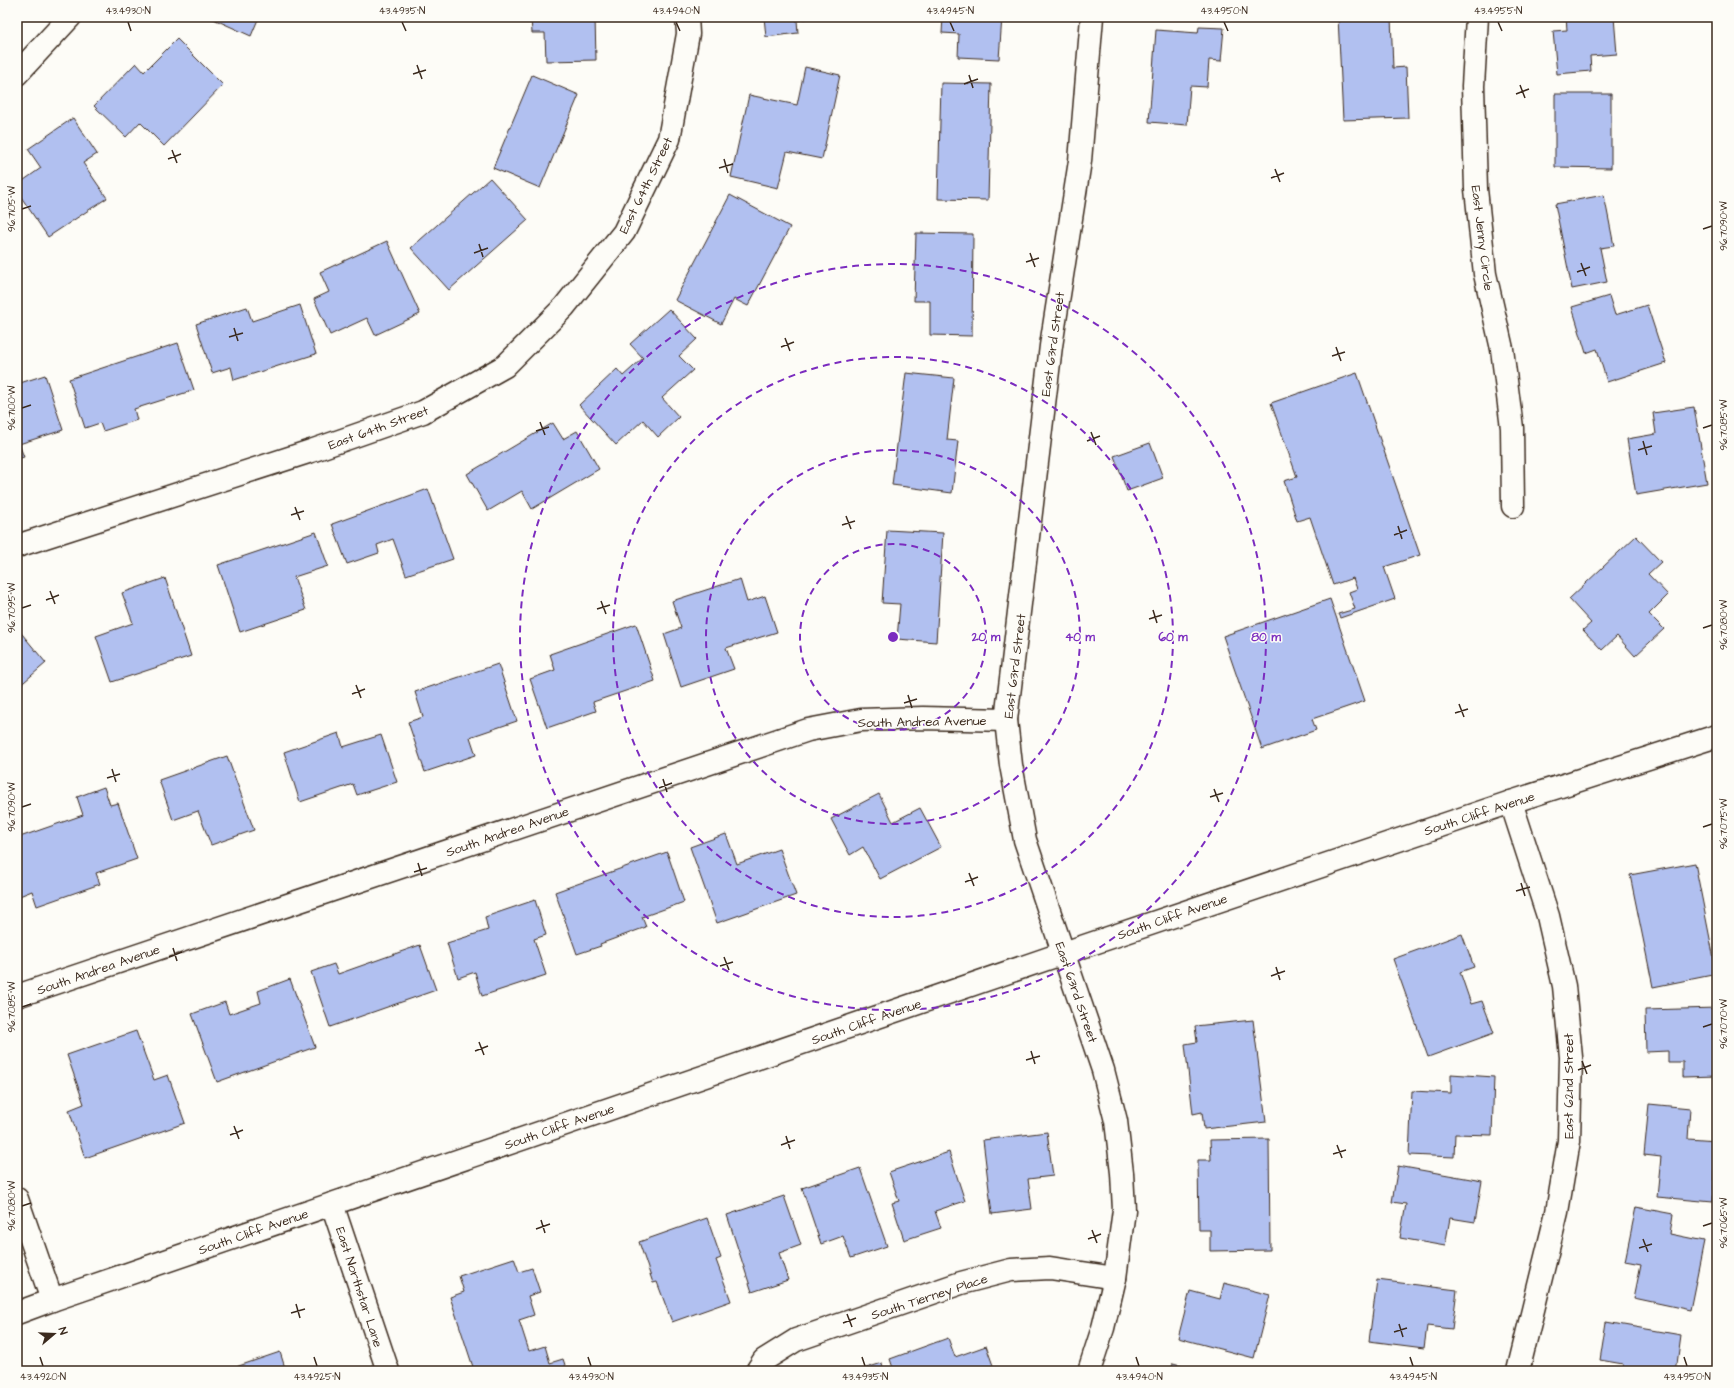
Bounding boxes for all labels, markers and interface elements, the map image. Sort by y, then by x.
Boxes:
text: 43.4930°N [105,4,151,18]
text: 43.4935°N [379,4,425,18]
text: 43.4940°N [652,4,700,18]
text: 43.4945°N [926,4,974,18]
text: 43.4950°N [1200,4,1248,18]
text: 43.4955°N [1474,4,1522,18]
street label: East 64th Street [615,134,677,237]
street label: East Jenny Circle [1466,184,1497,292]
text: 96.7105°W [5,186,19,232]
text: 96.7090°W [1717,201,1731,251]
street label: East 63rd Street [1037,290,1069,397]
text: 96.7100°W [5,385,19,431]
text: 96.7085°W [1717,399,1731,451]
street label: East 64th Street [326,401,432,454]
text: 96.7095°W [5,582,19,633]
text: 96.7080°W [1717,599,1731,650]
street label: East 63rd Street [1000,612,1030,719]
text: 20 m [971,629,1001,646]
text: 40 m [1065,629,1096,646]
text: 60 m [1158,629,1188,646]
text: 80 m [1251,629,1281,646]
centre of rings [886,630,900,644]
street label: South Andrea Avenue [857,712,987,732]
text: 96.7090°W [5,782,19,832]
street label: South Cliff Avenue [1422,788,1537,840]
text: 96.7075°W [1717,798,1731,849]
street label: South Andrea Avenue [443,802,571,861]
street label: South Cliff Avenue [1115,890,1230,944]
street label: South Andrea Avenue [34,940,162,999]
street label: East 63rd Street [1050,940,1102,1046]
text: 96.7085°W [5,981,19,1033]
street label: South Cliff Avenue [809,995,924,1049]
text: 96.7070°W [1717,998,1731,1049]
street label: East 62nd Street [1560,1033,1578,1139]
street label: South Cliff Avenue [502,1100,617,1154]
text: 96.7080°W [5,1180,19,1231]
text: 96.7065°W [1717,1197,1731,1248]
street label: South Cliff Avenue [196,1205,311,1259]
street label: East Northstar Lane [331,1225,387,1350]
street label: South Tierney Place [869,1270,990,1325]
north arrow [34,1314,74,1354]
text: N [55,1325,71,1337]
text: 43.4920°N [20,1370,66,1384]
text: 43.4925°N [293,1370,341,1384]
text: 43.4930°N [568,1370,614,1384]
text: 43.4935°N [842,1370,888,1384]
text: 43.4940°N [1115,1370,1163,1384]
text: 43.4945°N [1389,1370,1437,1384]
text: 43.4950°N [1663,1370,1711,1384]

